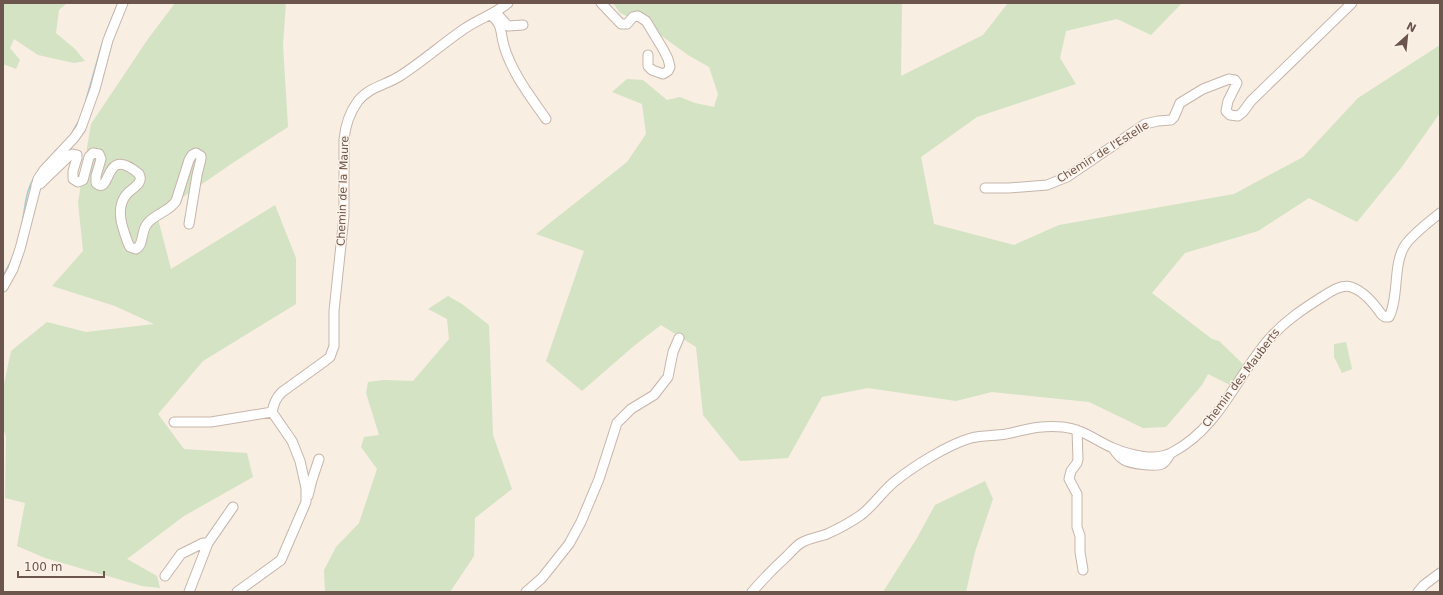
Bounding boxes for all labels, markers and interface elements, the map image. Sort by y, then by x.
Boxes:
north arrow [1387,16,1427,56]
text: N [1404,20,1418,35]
street label: Chemin de l'Estelle [1055,118,1151,186]
street label: Chemin de la Maure [335,135,351,246]
street label: Chemin des Mauberts [1200,326,1283,430]
scale bar [18,553,104,579]
text: 100 m [24,560,62,574]

